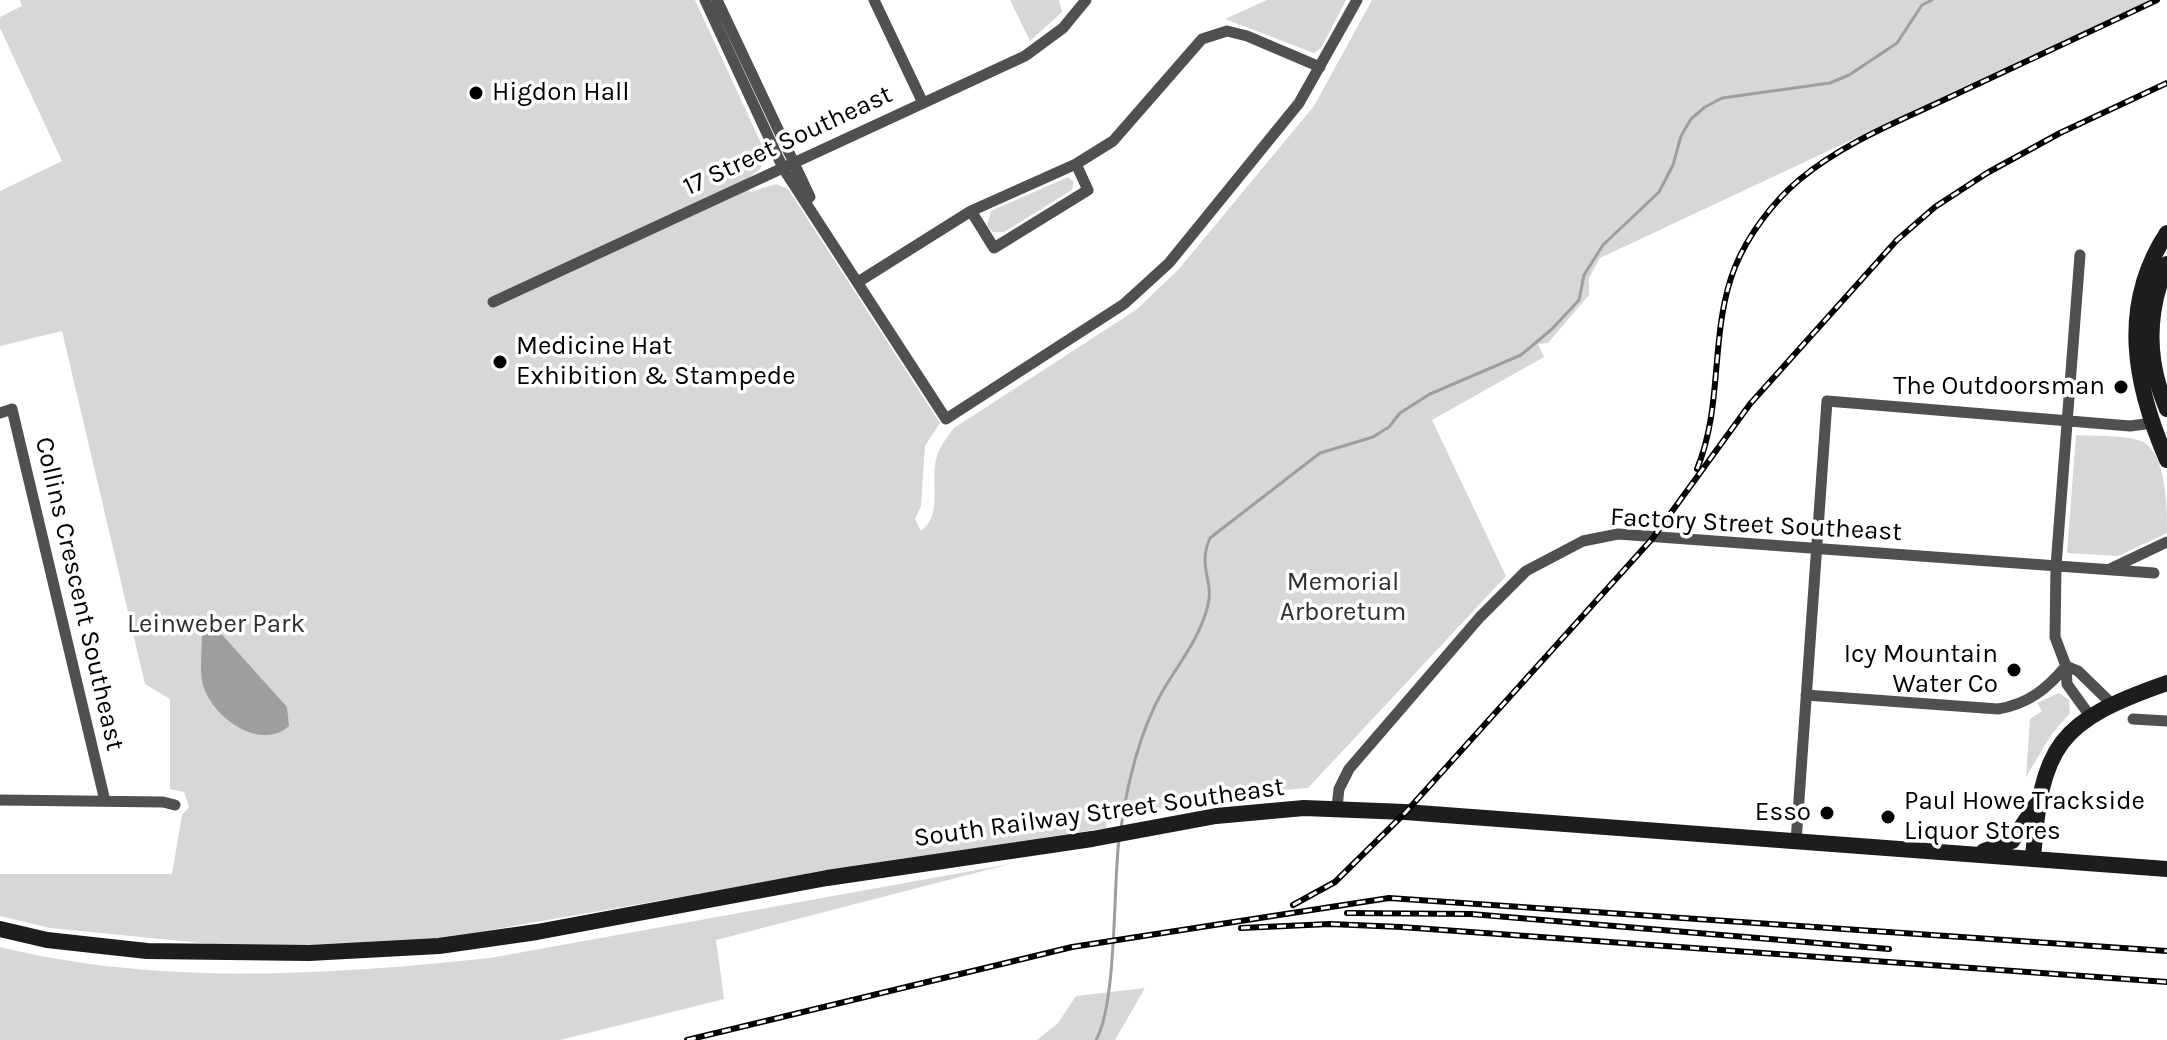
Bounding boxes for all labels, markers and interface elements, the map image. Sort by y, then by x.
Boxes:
place label: Higdon Hall [492,77,630,109]
street label: 17 Street Southeast [679,79,897,203]
marker: Higdon Hall [467,84,485,102]
place label: Medicine Hat Exhibition & Stampede [516,331,795,392]
marker: Medicine Hat Exhibition & Stampede [491,353,509,371]
place label: The Outdoorsman [1893,371,2105,403]
marker: The Outdoorsman [2112,378,2130,396]
street label: Collins Crescent Southeast [28,434,130,754]
street label: Factory Street Southeast [1609,502,1903,548]
park label: Memorial Arboretum [1280,567,1406,628]
park label: Leinweber Park [127,609,305,641]
place label: Icy Mountain Water Co [1844,639,1998,700]
marker: Icy Mountain Water Co [2005,661,2023,679]
street label: South Railway Street Southeast [912,772,1286,854]
place label: Paul Howe Trackside Liquor Stores [1904,786,2145,848]
place label: Esso [1755,797,1811,829]
marker: Esso [1818,804,1836,822]
marker: Paul Howe Trackside Liquor Stores [1879,808,1897,826]

